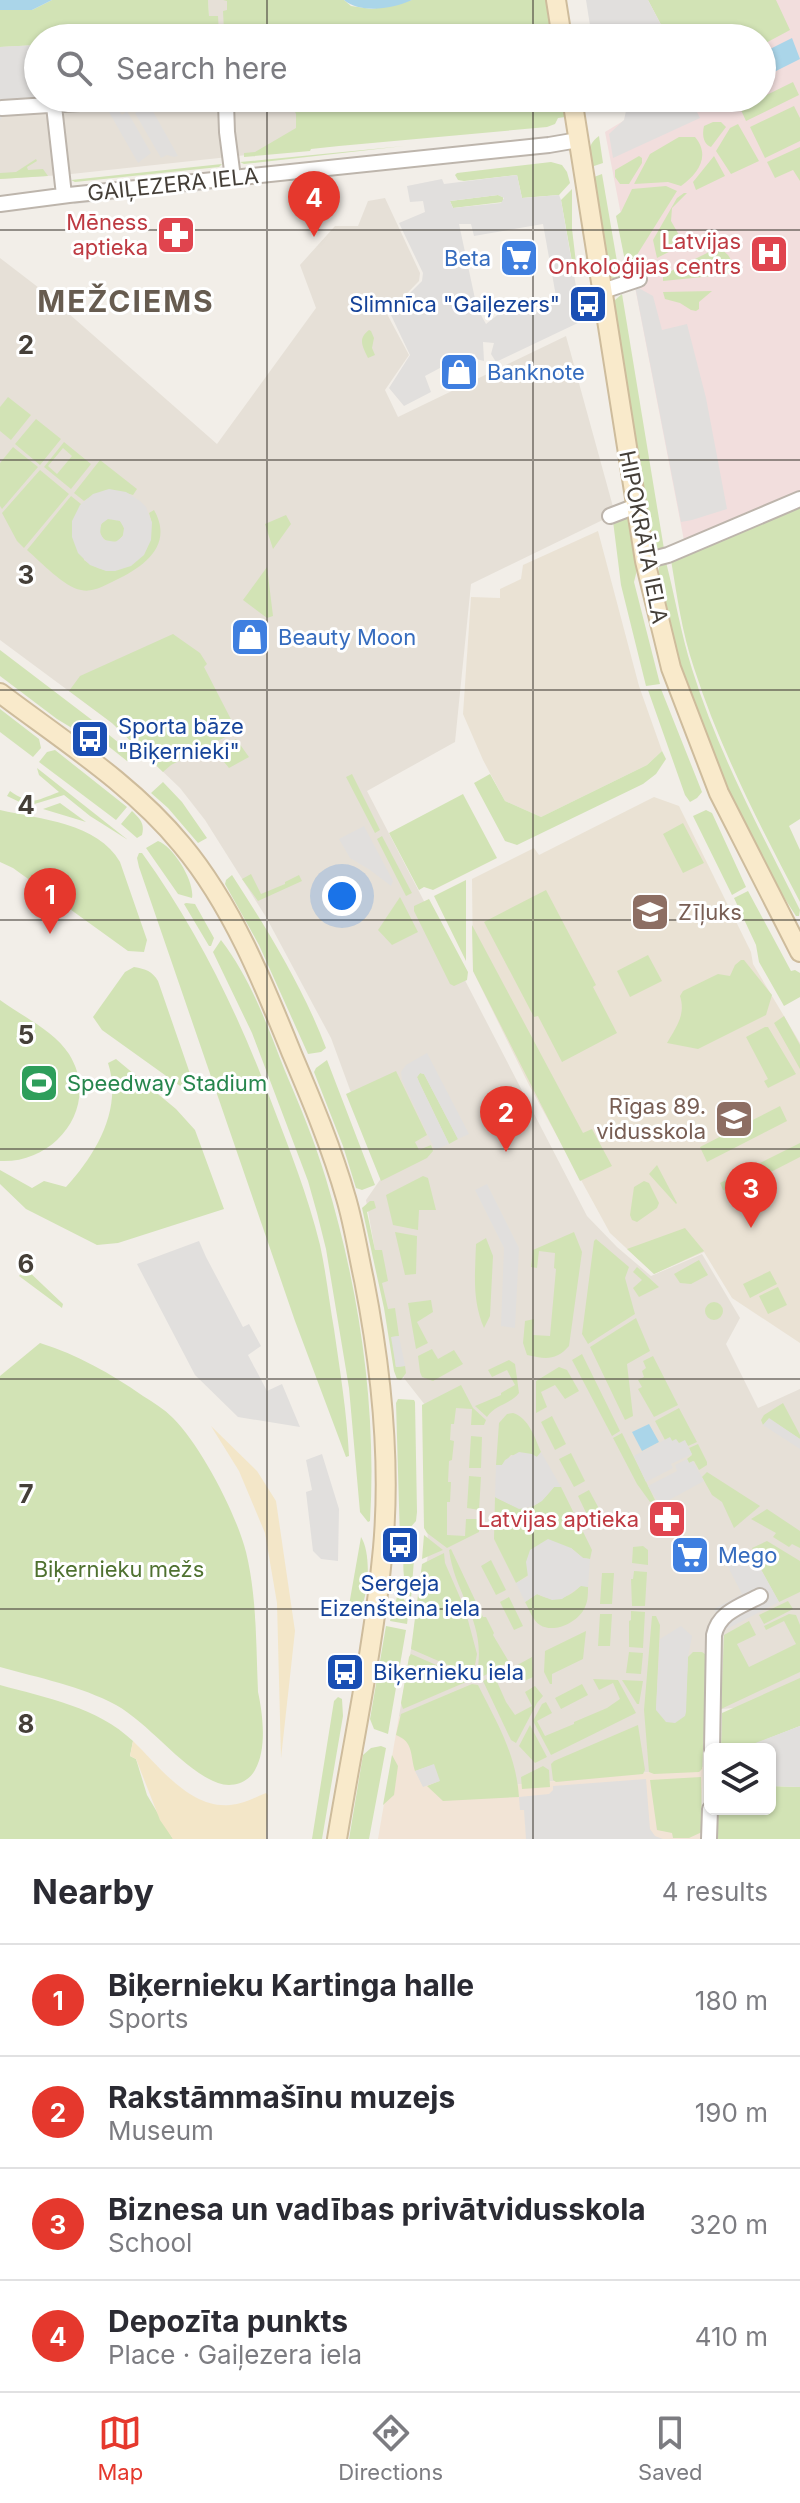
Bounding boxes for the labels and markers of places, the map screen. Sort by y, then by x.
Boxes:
pin: 4 [288,171,340,237]
place label: Mēness aptieka [66,209,148,260]
pharmacy icon: Mēness aptieka [155,214,197,256]
place label: Latvijas Onkoloģijas centrs [548,228,741,279]
hospital icon: Latvijas Onkoloģijas centrs [748,233,790,275]
supermarket icon: Beta [498,237,540,279]
place label: Beta [444,245,491,271]
bus stop icon: Slimnīca "Gaiļezers" [567,283,609,325]
place label: Slimnīca "Gaiļezers" [349,291,560,318]
shop icon: Banknote [438,351,480,393]
place label: Banknote [487,359,585,385]
shop icon: Beauty Moon [229,616,271,658]
place label: Beauty Moon [278,624,416,650]
place label: Sporta bāze "Biķernieki" [118,713,244,765]
bus stop icon: Sporta bāze "Biķernieki" [69,718,111,760]
pin: 1 [24,868,76,934]
school or university icon: Zīļuks [629,891,671,933]
place label: Zīļuks [678,899,742,926]
sports icon: Speedway Stadium [18,1062,60,1104]
place label: Speedway Stadium [67,1070,267,1096]
pin: 2 [480,1086,532,1152]
place label: Rīgas 89. vidusskola [596,1093,706,1144]
school or university icon: Rīgas 89. vidusskola [713,1098,755,1140]
pin: 3 [725,1162,777,1228]
pharmacy icon: Latvijas aptieka [646,1498,688,1540]
place label: Latvijas aptieka [478,1506,639,1532]
bus stop icon: Sergeja Eizenšteina iela [379,1524,421,1566]
supermarket icon: Mego [669,1534,711,1576]
place label: Mego [718,1542,777,1568]
place label: Sergeja Eizenšteina iela [320,1570,480,1621]
bus stop icon: Biķernieku iela [324,1651,366,1693]
place label: Biķernieku iela [373,1659,524,1686]

